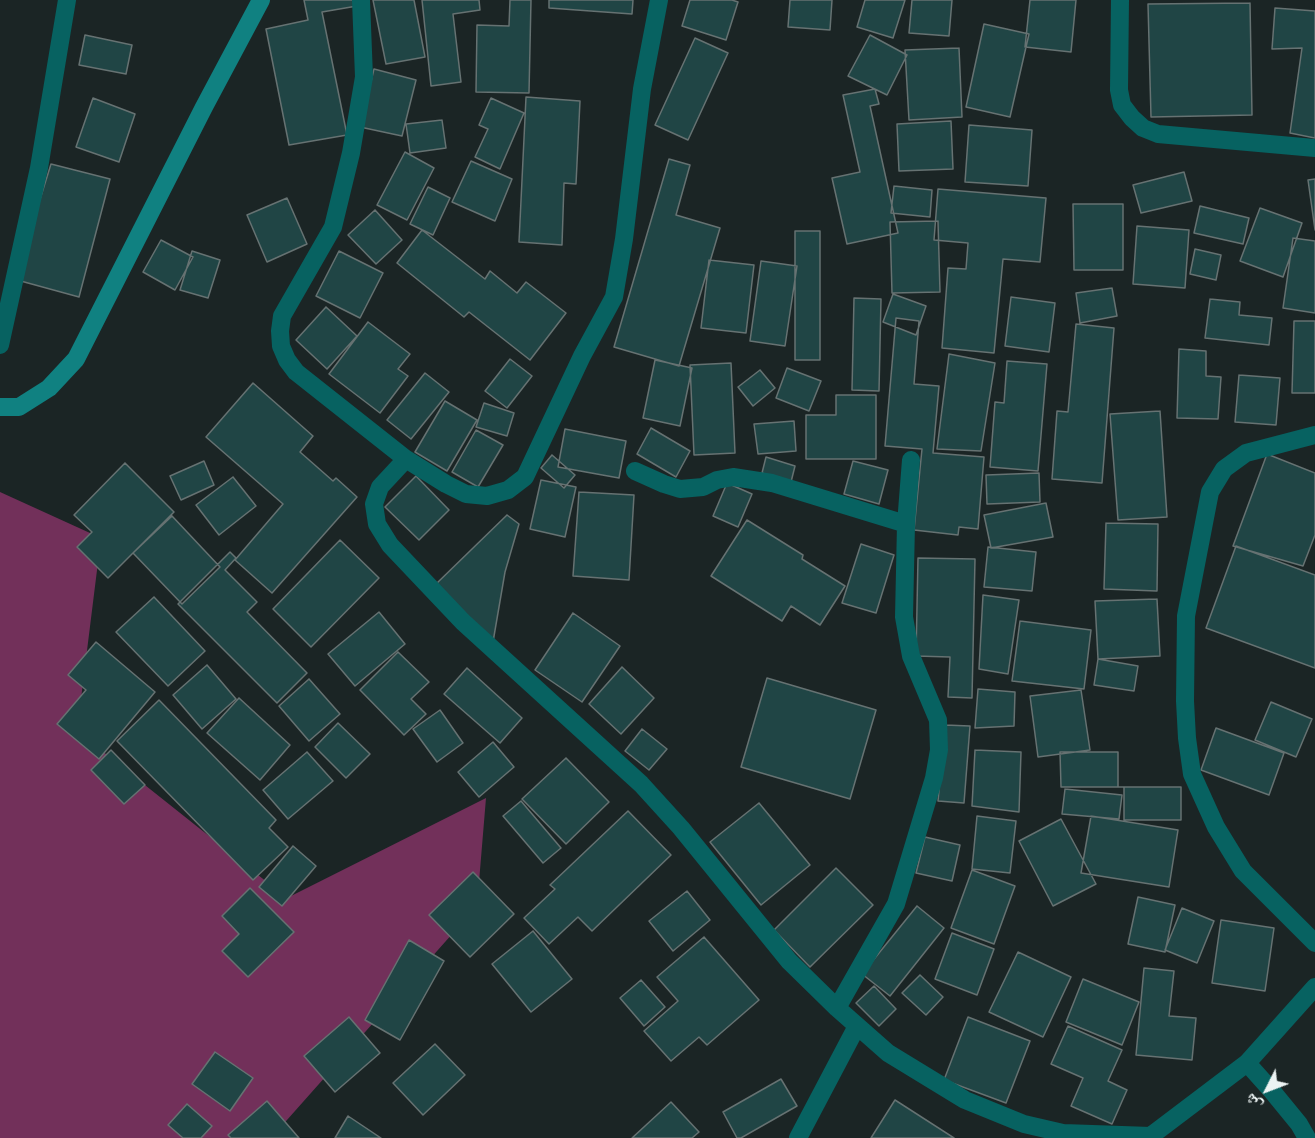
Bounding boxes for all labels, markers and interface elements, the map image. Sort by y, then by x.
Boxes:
north arrow [1237,1060,1297,1120]
text: ش [1242,1090,1265,1114]

